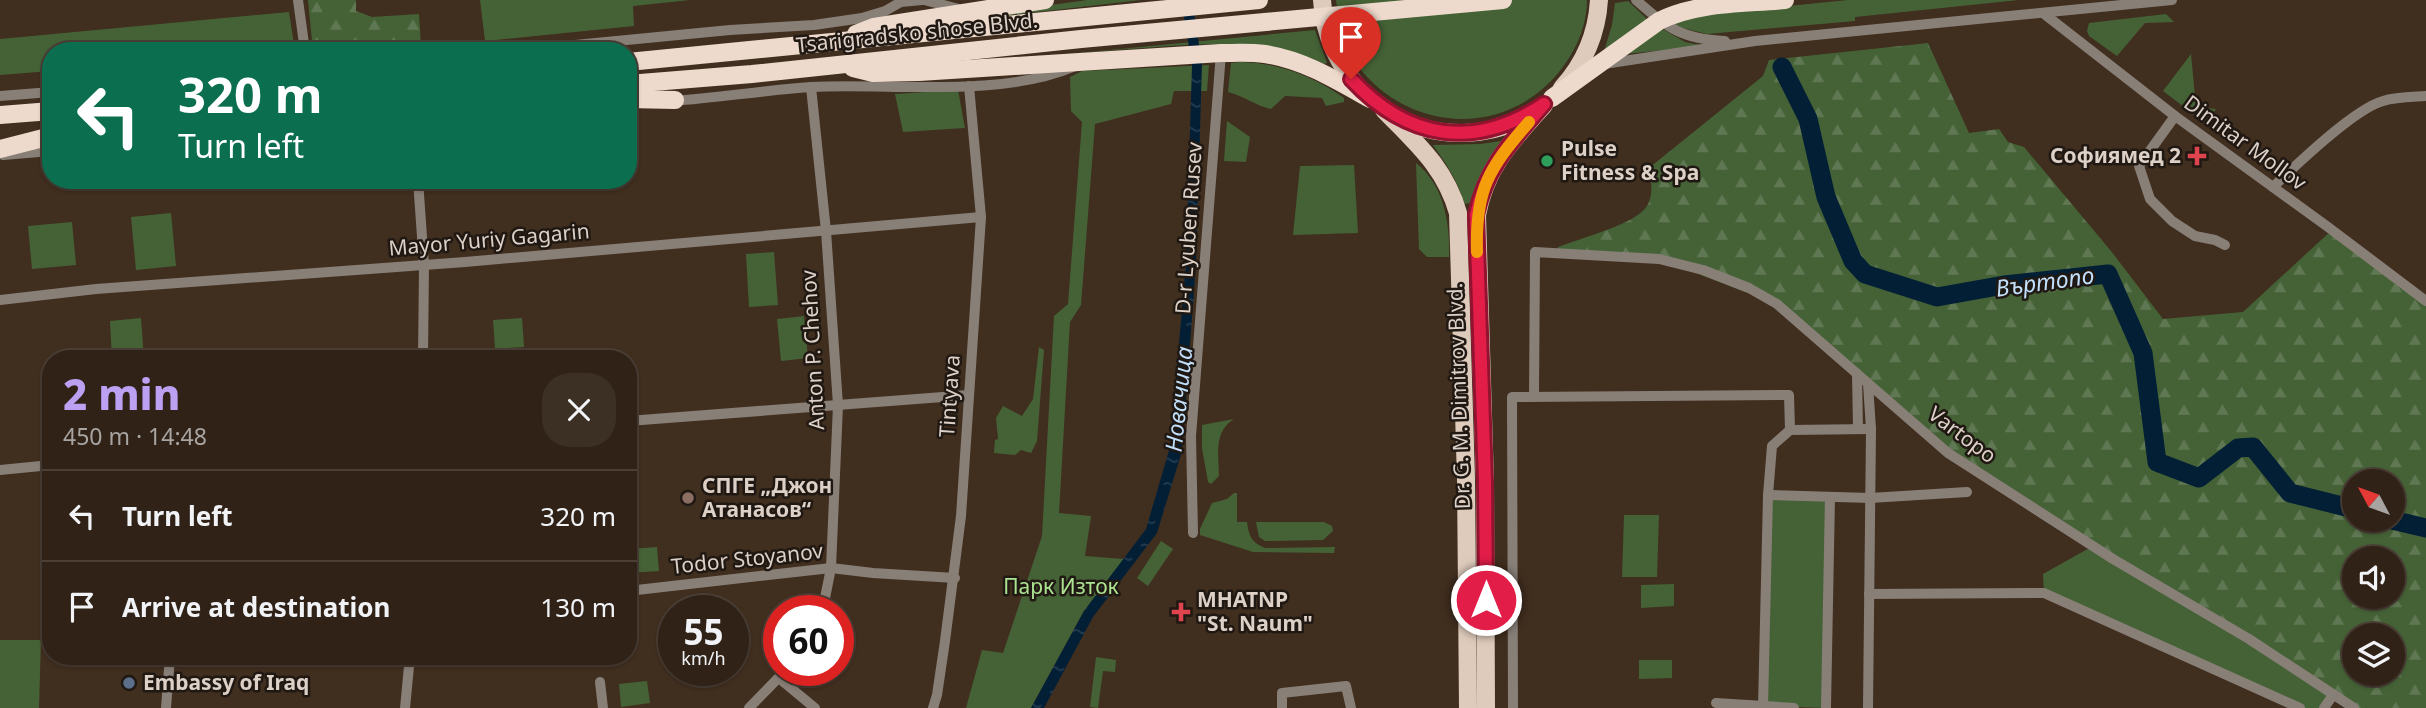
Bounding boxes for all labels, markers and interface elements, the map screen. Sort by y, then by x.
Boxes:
street label: Tsarigradsko shose Blvd. [795,5,1039,59]
pin [1321,7,1381,79]
icon: arrive [1332,18,1370,56]
text: 320 m [178,61,323,127]
icon: left [63,70,154,161]
street label: Dimitar Mollov [2179,88,2313,196]
text: Turn left [178,124,304,167]
place label: Pulse Fitness & Spa [1561,134,1699,186]
street label: D-r Lyuben Rusev [1168,141,1208,315]
place label: Софиямед 2 [2050,141,2181,169]
marker: Софиямед 2 [2187,146,2207,166]
marker: Pulse Fitness & Spa [1539,153,1555,169]
street label: Mayor Yuriy Gagarin [387,216,591,262]
water label: Въртопо [1994,258,2096,304]
street label: Anton P. Chehov [794,269,830,431]
street label: Dr. G. M. Dimitrov Blvd. [1440,282,1476,510]
water label: Новачица [1157,345,1199,453]
street label: Tintyava [932,354,966,438]
text: 2 min [63,365,180,422]
button: close [542,373,616,447]
street label: Vartopo [1923,399,2002,469]
text: 450 m · 14:48 [63,420,207,452]
north arrow [2342,469,2404,532]
map controls [2342,469,2405,686]
place label: СПГЕ „Джон Атанасов“ [702,471,832,523]
marker: СПГЕ „Джон Атанасов“ [680,490,696,506]
icon: left [63,497,101,535]
text: Turn left [122,498,233,534]
text: 320 m [540,498,616,534]
street label: Todor Stoyanov [670,536,825,580]
button: sound [2342,546,2405,609]
position arrow [1449,563,1523,637]
park label: Парк Изток [1003,572,1119,600]
place label: MHATNP "St. Naum" [1197,585,1313,637]
icon: arrive [63,588,101,626]
text: Arrive at destination [122,589,391,625]
text: 130 m [540,589,616,625]
speed limit sign: 60 [763,595,854,686]
marker: MHATNP "St. Naum" [1171,602,1191,622]
text: 55 [683,608,724,655]
button: layers [2342,623,2405,686]
text: km/h [681,646,726,670]
place label: Embassy of Iraq [143,668,309,696]
marker: Embassy of Iraq [121,675,137,691]

